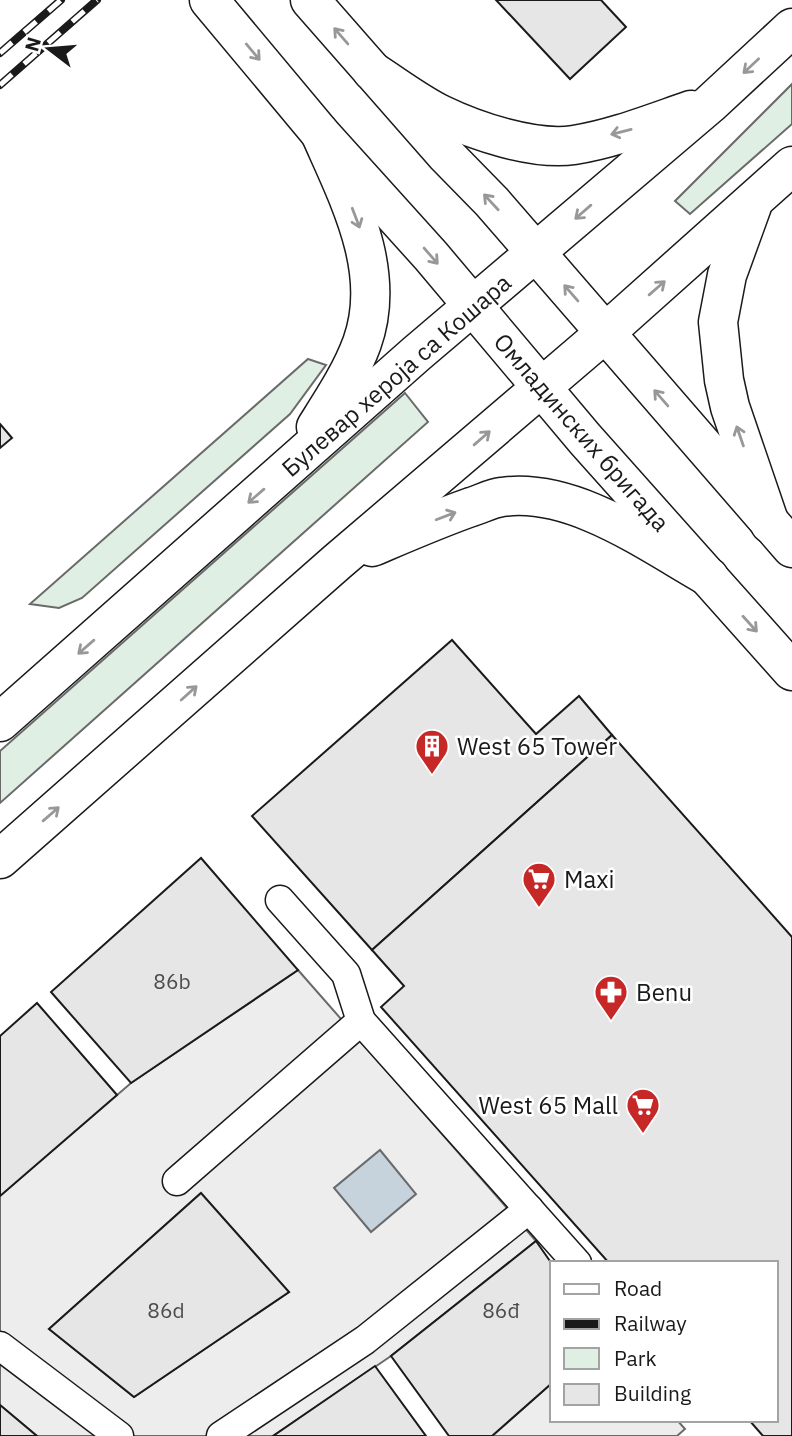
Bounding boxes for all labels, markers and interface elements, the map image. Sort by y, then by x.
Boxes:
north arrow [14,14,84,84]
one-way arrow [333,27,349,45]
text: N [19,34,46,54]
one-way arrow [245,43,261,61]
one-way arrow [742,58,760,74]
one-way arrow [611,127,633,140]
one-way arrow [483,194,500,211]
one-way arrow [574,204,592,220]
one-way arrow [350,207,363,229]
one-way arrow [423,247,439,265]
street label: Булевар хероја са Кошара [275,266,518,483]
one-way arrow [647,280,665,296]
one-way arrow [563,284,579,302]
street label: Омладинских бригада [487,326,677,538]
one-way arrow [653,390,669,408]
one-way arrow [733,425,745,447]
one-way arrow [473,430,491,446]
one-way arrow [248,488,266,504]
one-way arrow [434,509,456,522]
one-way arrow [742,615,759,632]
one-way arrow [77,639,95,655]
one-way arrow [180,685,198,701]
building icon: West 65 Tower [413,727,451,776]
place label: West 65 Tower [457,730,617,762]
one-way arrow [42,806,60,822]
supermarket icon: Maxi [520,860,558,909]
place label: Maxi [564,863,614,895]
house number: 86b [153,967,191,995]
pharmacy icon: Benu [592,973,630,1022]
place label: Benu [636,976,692,1008]
supermarket icon: West 65 Mall [624,1086,662,1135]
place label: West 65 Mall [478,1089,618,1121]
legend [550,1261,778,1422]
text: Road [614,1274,662,1302]
house number: 86d [147,1296,185,1324]
house number: 86đ [482,1296,520,1324]
text: Railway [614,1309,687,1337]
text: Park [614,1344,657,1372]
text: Building [614,1379,691,1407]

